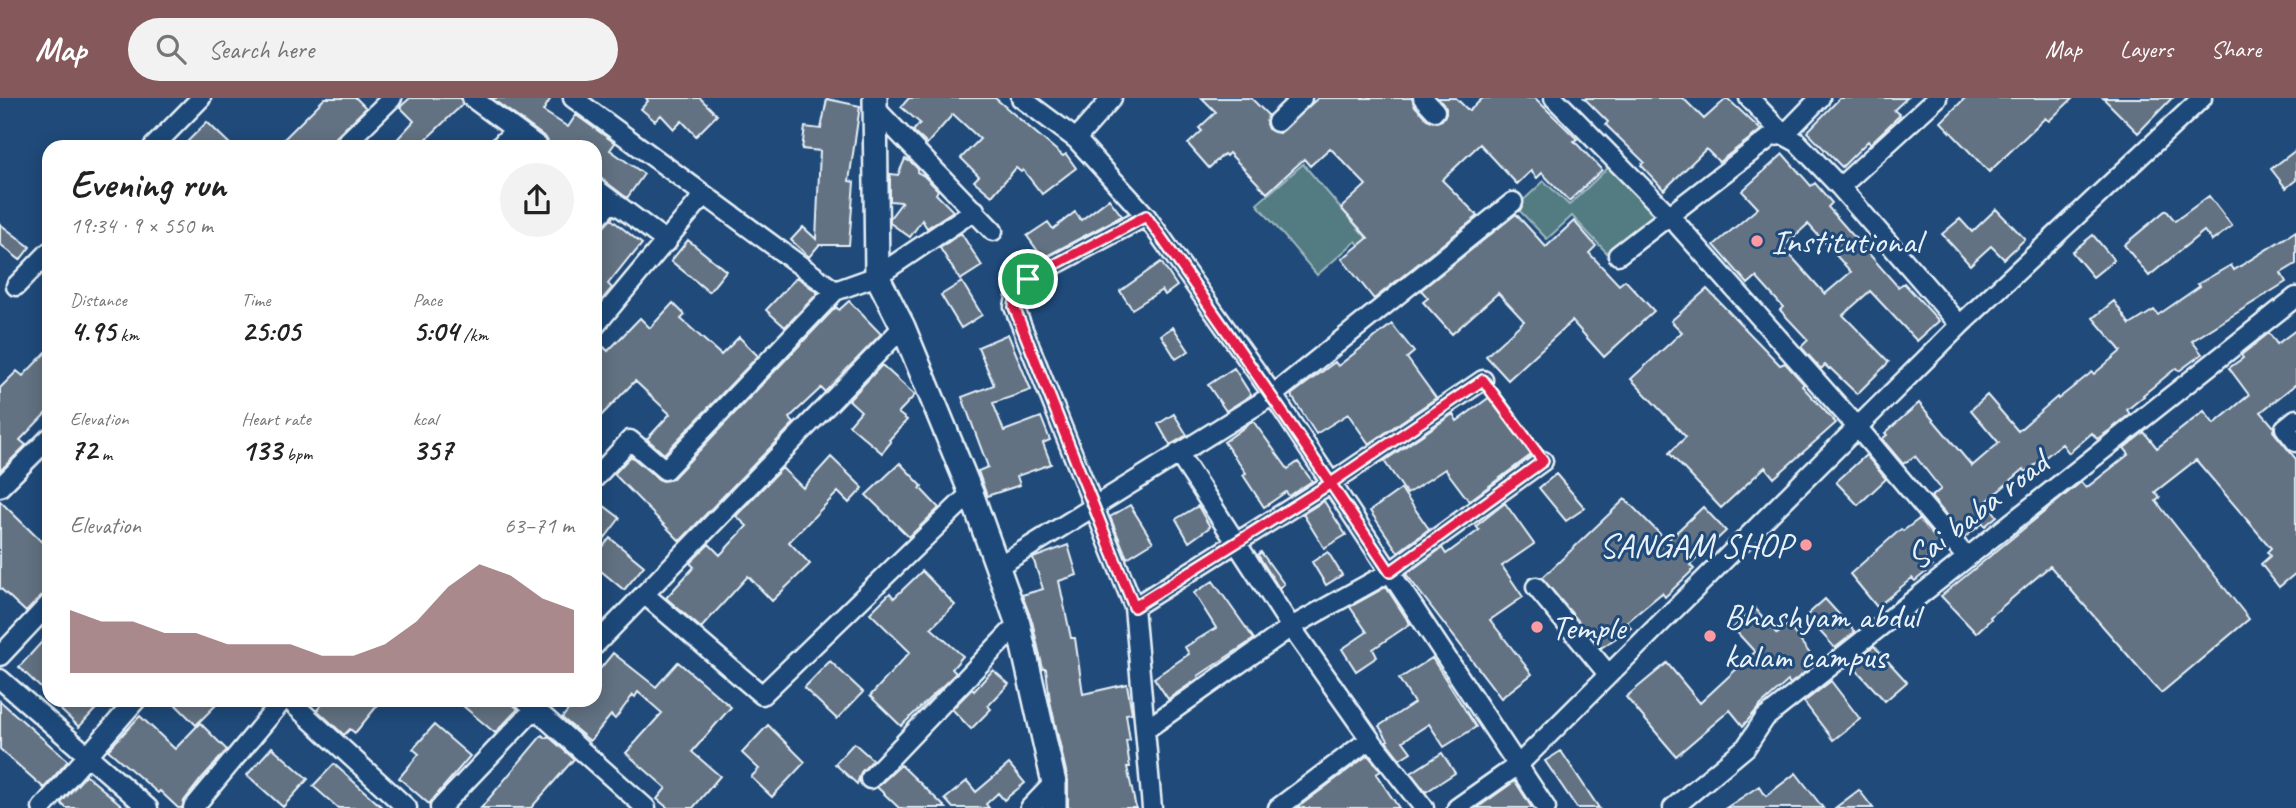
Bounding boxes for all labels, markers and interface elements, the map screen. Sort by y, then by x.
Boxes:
search box [128,18,618,81]
text: Map [35,28,86,70]
icon: search [152,30,190,68]
text: Search here [208,33,314,66]
text: Map [2045,34,2082,64]
text: Layers [2120,34,2173,64]
text: Share [2211,34,2261,64]
text: Evening run [70,161,226,208]
button: share [500,163,574,237]
text: 19:34 · 9 × 550 m [70,211,213,240]
place label: Institutional [1771,219,1927,264]
marker: Institutional [1749,233,1765,249]
pin [998,249,1058,309]
icon: arrive [1009,260,1047,298]
text: Distance [70,288,127,312]
text: Time [241,288,270,312]
text: Pace [413,288,442,312]
text: 4.95 [70,312,116,350]
text: 25:05 [241,312,300,350]
text: 5:04 [413,312,459,350]
text: km [116,323,139,347]
text: /km [459,323,488,347]
text: Elevation [70,407,128,431]
text: Heart rate [241,407,311,431]
text: kcal [413,407,438,431]
text: 72 [70,431,97,469]
text: 133 [241,431,282,469]
text: 357 [413,431,453,469]
street label: Sai baba road [1897,437,2061,580]
text: m [97,442,112,466]
text: bpm [282,442,313,466]
text: Elevation [70,511,141,540]
text: 63–71 m [504,511,574,540]
place label: SANGAM SHOP [1599,523,1797,568]
marker: SANGAM SHOP [1798,537,1814,553]
place label: Bhashyam abdul kalam campus [1724,594,1925,679]
place label: Temple [1551,605,1628,650]
marker: Temple [1529,619,1545,635]
marker: Bhashyam abdul kalam campus [1702,628,1718,644]

